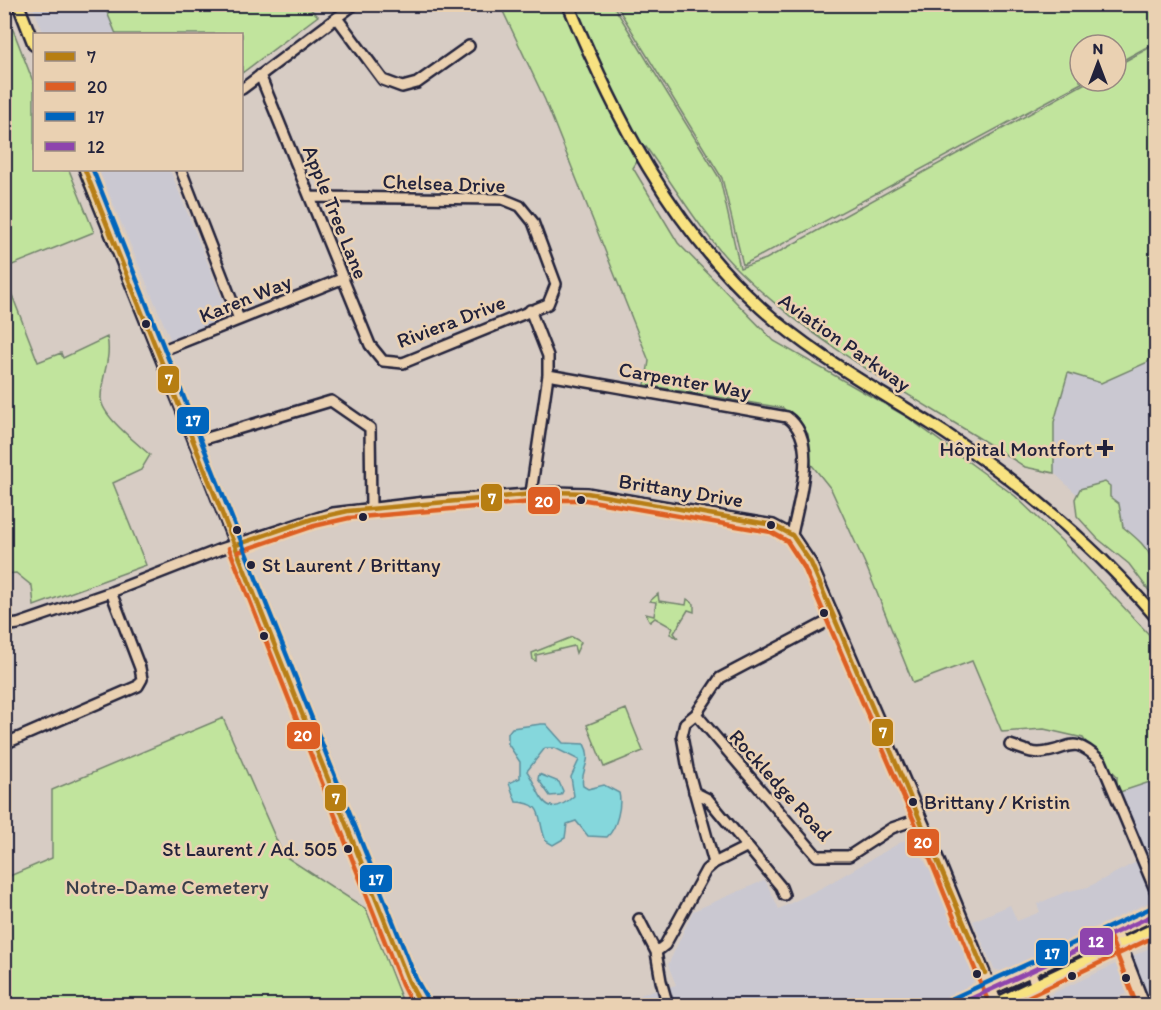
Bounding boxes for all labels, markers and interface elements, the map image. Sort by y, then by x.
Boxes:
legend [33,33,243,171]
north arrow [1068,33,1128,93]
text: N [1093,39,1103,58]
text: 7 [87,46,96,68]
text: 20 [87,76,108,98]
text: 17 [87,106,104,128]
text: 12 [87,136,105,158]
street label: Apple Tree Lane [298,142,374,282]
street label: Chelsea Drive [382,168,506,198]
street label: Karen Way [195,268,295,328]
street label: Aviation Parkway [774,287,916,397]
street label: Riviera Drive [393,289,509,353]
unlabelled marker [140,318,152,330]
street label: Carpenter Way [617,356,753,404]
line badge: 7 [157,365,180,394]
text: 7 [164,370,173,389]
line badge: 17 [176,406,210,435]
text: 17 [185,411,201,430]
place label: Hôpital Montfort [940,436,1092,461]
marker: Hôpital Montfort [1096,439,1114,457]
street label: Brittany Drive [617,468,745,512]
line badge: 7 [480,483,503,512]
line badge: 20 [527,486,561,515]
text: 7 [487,489,496,508]
text: 20 [535,492,553,511]
unlabelled marker [575,494,587,506]
unlabelled marker [357,511,369,523]
unlabelled marker [765,519,777,531]
unlabelled marker [231,524,243,536]
place label: St Laurent / Brittany [262,553,441,577]
marker: St Laurent / Brittany [245,559,257,571]
unlabelled marker [818,607,830,619]
unlabelled marker [258,630,270,642]
line badge: 7 [871,718,894,747]
line badge: 20 [286,721,321,750]
text: 7 [878,723,887,742]
street label: Rockledge Road [724,724,838,847]
text: 20 [294,726,312,745]
line badge: 7 [324,784,347,812]
text: 7 [331,789,340,808]
place label: Brittany / Kristin [924,790,1070,814]
marker: Brittany / Kristin [907,796,919,808]
line badge: 20 [906,828,940,857]
text: 20 [914,833,932,852]
place label: St Laurent / Ad. 505 [162,837,337,861]
marker: St Laurent / Ad. 505 [342,843,354,855]
line badge: 17 [359,864,393,893]
text: 17 [368,870,384,889]
park label: Notre-Dame Cemetery [66,874,269,899]
line badge: 12 [1079,927,1114,956]
text: 12 [1088,932,1105,951]
line badge: 17 [1035,939,1069,967]
text: 17 [1044,944,1060,963]
unlabelled marker [971,968,983,980]
unlabelled marker [1066,970,1078,982]
unlabelled marker [1120,972,1132,984]

